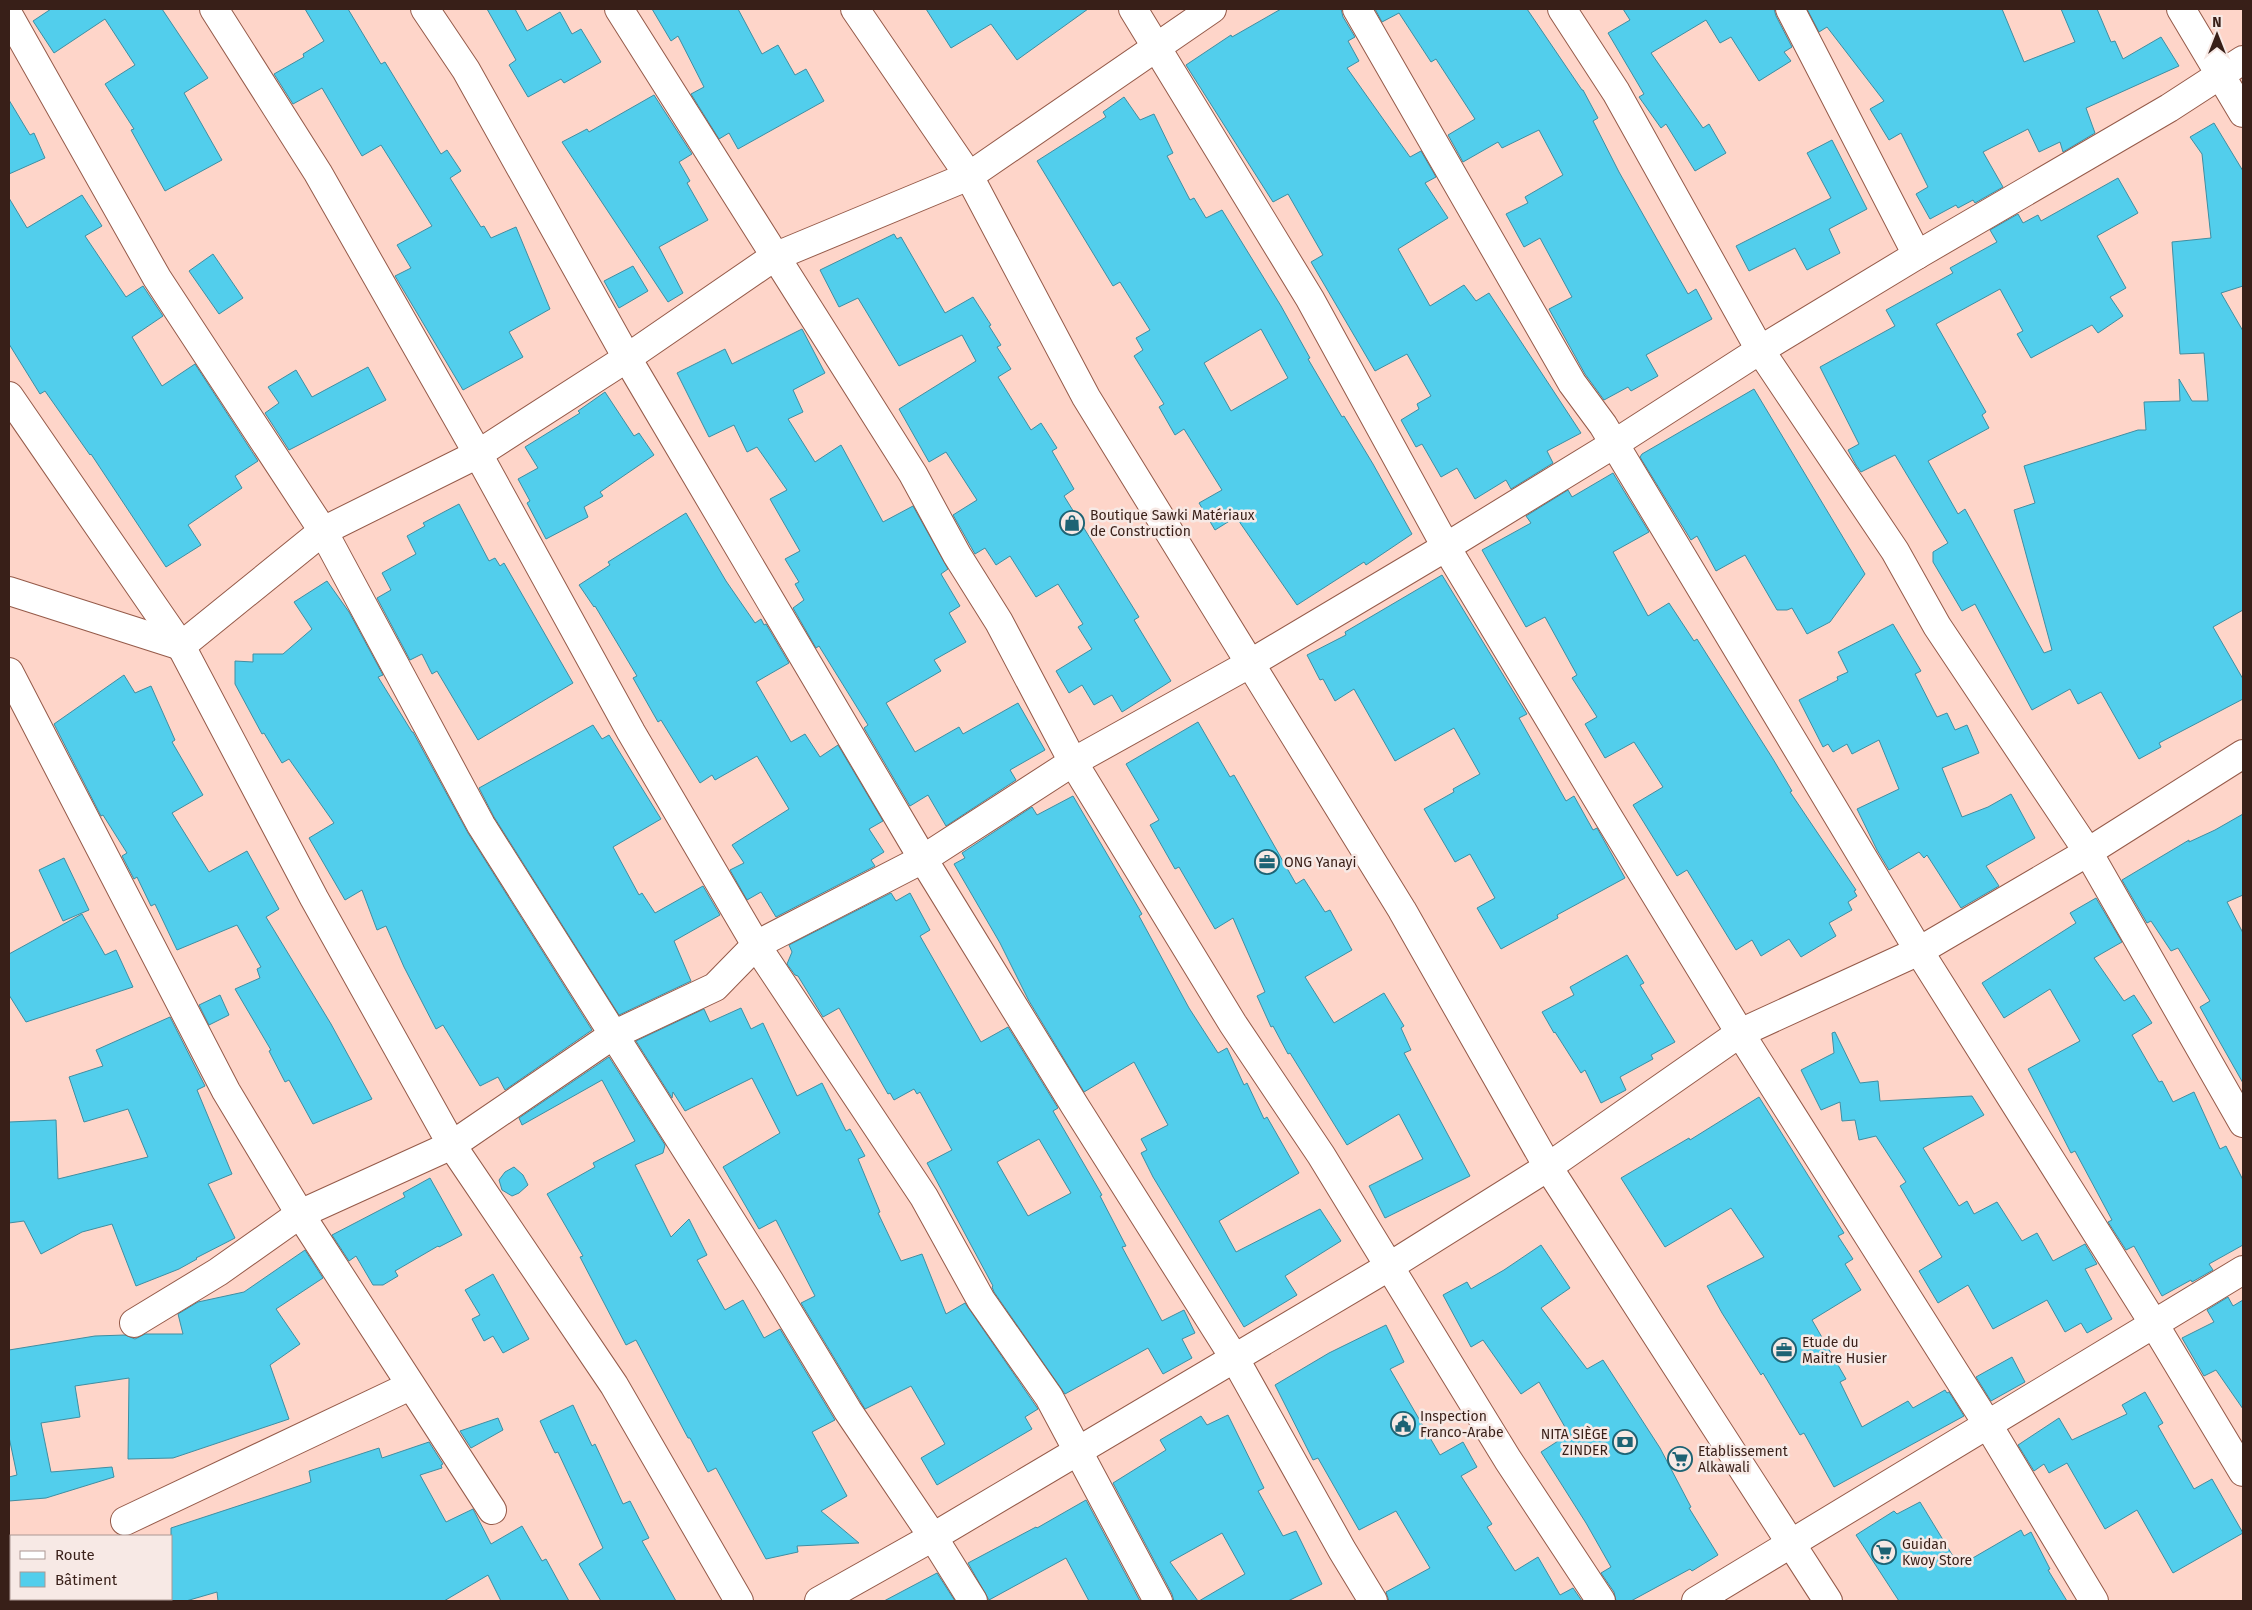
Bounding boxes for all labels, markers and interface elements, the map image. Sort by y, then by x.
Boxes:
north arrow [2192,10,2242,60]
text: N [2212,14,2222,31]
place label: Boutique Sawki Matériaux de Construction [1090,507,1255,540]
shop icon: Boutique Sawki Matériaux de Construction [1059,510,1085,536]
office icon: ONG Yanayi [1254,849,1280,875]
place label: ONG Yanayi [1284,854,1356,871]
place label: Etude du Maitre Husier [1802,1334,1888,1367]
office icon: Etude du Maitre Husier [1771,1337,1797,1363]
place label: Inspection Franco-Arabe [1420,1408,1504,1441]
public building icon: Inspection Franco-Arabe [1390,1411,1416,1437]
place label: NITA SIÈGE ZINDER [1541,1425,1609,1459]
bank icon: NITA SIÈGE ZINDER [1612,1429,1638,1455]
place label: Etablissement Alkawali [1698,1443,1789,1476]
supermarket icon: Etablissement Alkawali [1667,1446,1693,1472]
legend [10,1535,172,1600]
place label: Guidan Kwoy Store [1902,1536,1972,1569]
supermarket icon: Guidan Kwoy Store [1871,1539,1897,1565]
text: Route [55,1546,95,1564]
text: Bâtiment [55,1571,118,1589]

